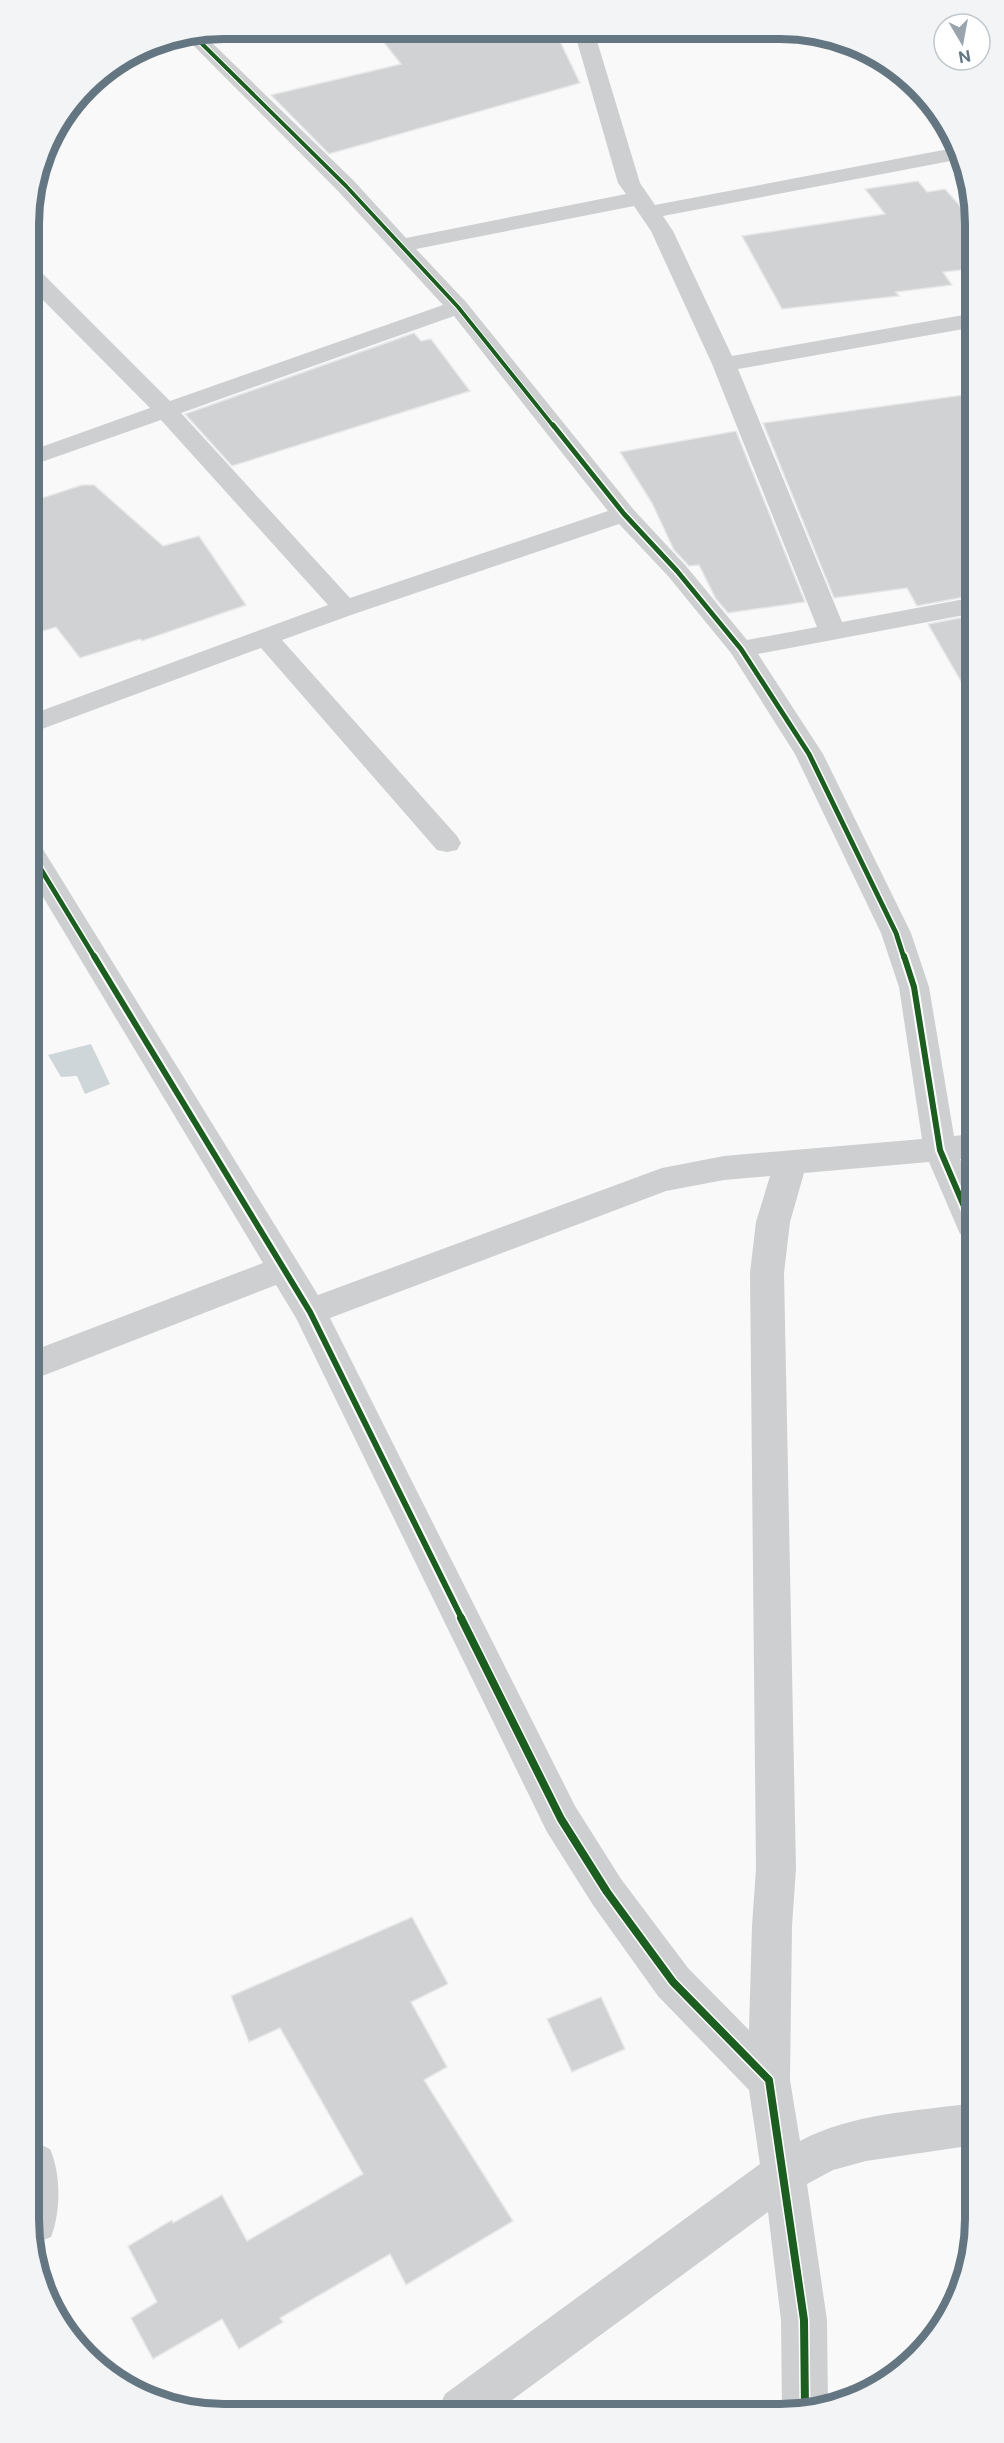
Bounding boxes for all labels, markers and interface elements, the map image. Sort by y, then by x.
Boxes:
north arrow [932,12,992,72]
text: N [957,46,972,67]

